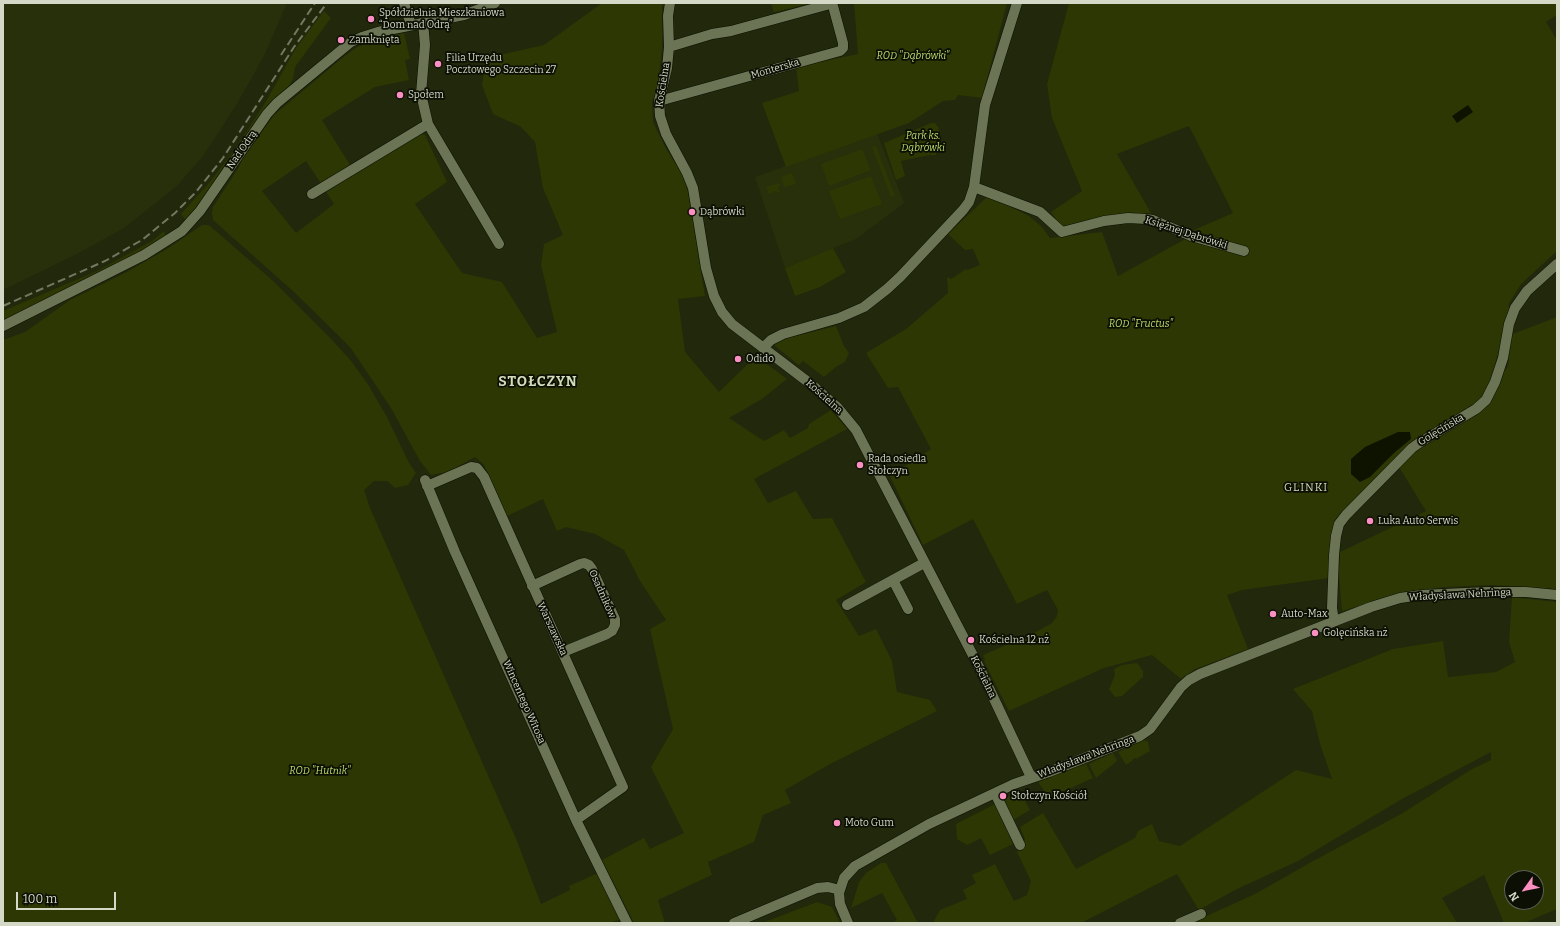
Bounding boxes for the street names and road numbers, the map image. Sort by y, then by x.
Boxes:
street label: Monterska [749,56,801,82]
street label: Kościelna [654,62,672,108]
street label: Nad Odrą [224,129,260,171]
street label: Księżnej Dąbrówki [1144,214,1228,252]
street label: Kościelna [803,377,845,417]
street label: Golęcińska [1416,412,1466,448]
street label: Osadników [586,568,618,620]
street label: Władysława Nehringa [1409,586,1511,604]
street label: Warszawska [534,600,570,658]
street label: Kościelna [968,654,998,700]
street label: Wincentego Witosa [500,658,548,746]
street label: Władysława Nehringa [1036,733,1136,781]

